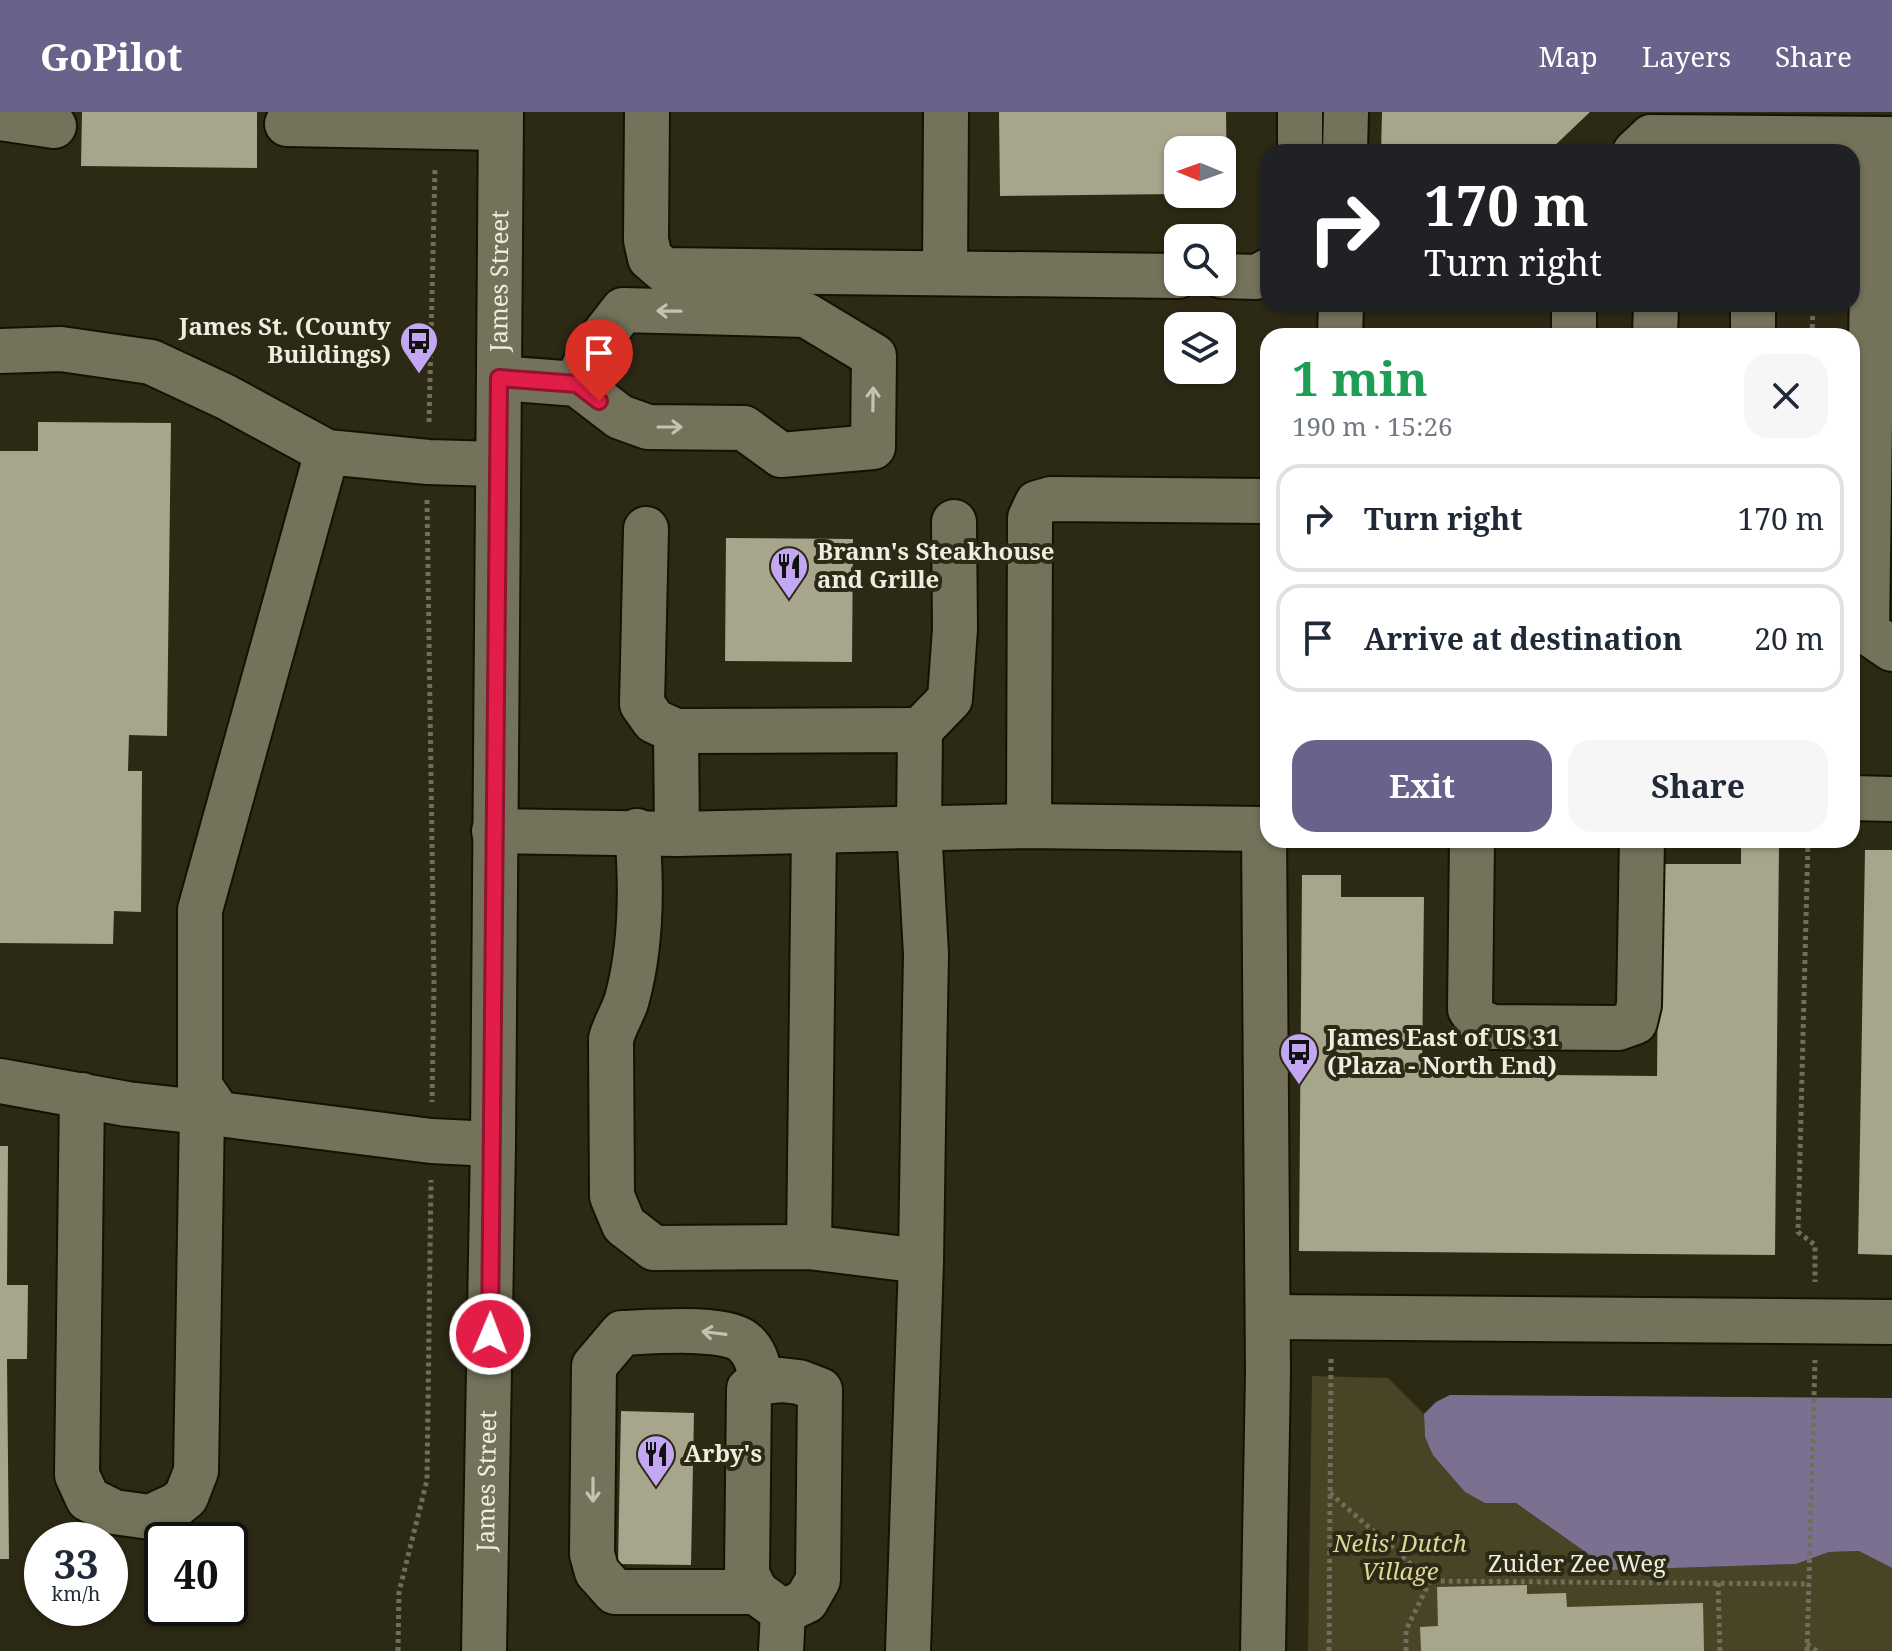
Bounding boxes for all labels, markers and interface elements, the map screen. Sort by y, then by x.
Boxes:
text: GoPilot [40,30,182,82]
text: Map [1539,37,1598,75]
text: Layers [1642,37,1731,75]
text: Share [1775,37,1852,75]
north arrow [1164,136,1236,208]
map controls [1164,136,1236,384]
text: 170 m [1424,166,1589,242]
icon: right [1292,176,1396,280]
street label: James Street [481,210,515,353]
button: search [1164,224,1236,296]
text: Turn right [1424,238,1602,287]
one-way arrow [656,304,683,319]
place label: James St. (County Buildings) [178,309,391,370]
button: layers [1164,312,1236,384]
pin [565,319,633,401]
bus stop icon: James St. (County Buildings) [398,320,440,375]
icon: arrive [577,331,621,375]
text: 1 min [1292,345,1428,410]
button: close [1744,354,1828,438]
one-way arrow [866,386,881,413]
text: 190 m · 15:26 [1292,408,1453,444]
one-way arrow [656,419,683,435]
icon: right [1296,496,1340,540]
text: Turn right [1364,498,1522,539]
text: 170 m [1738,498,1824,539]
place label: Brann's Steakhouse and Grille [817,534,1054,595]
restaurant icon: Brann's Steakhouse and Grille [768,545,810,600]
icon: arrive [1296,616,1340,660]
text: Arrive at destination [1364,618,1683,659]
text: 20 m [1754,618,1824,659]
button: Exit [1292,740,1552,832]
button: Share [1568,740,1828,832]
place label: James East of US 31 (Plaza - North End) [1326,1020,1560,1081]
bus stop icon: James East of US 31 (Plaza - North End) [1278,1031,1320,1086]
position arrow [448,1292,532,1376]
one-way arrow [701,1326,728,1341]
street label: James Street [468,1410,503,1553]
restaurant icon: Arby's [635,1433,677,1488]
place label: Arby's [684,1436,762,1469]
one-way arrow [585,1476,601,1503]
speed limit sign: 40 [144,1522,248,1626]
park label: Nelis' Dutch Village [1332,1526,1467,1587]
text: 33 [53,1536,99,1591]
street label: Zuider Zee Weg [1488,1546,1666,1579]
text: km/h [51,1580,101,1607]

